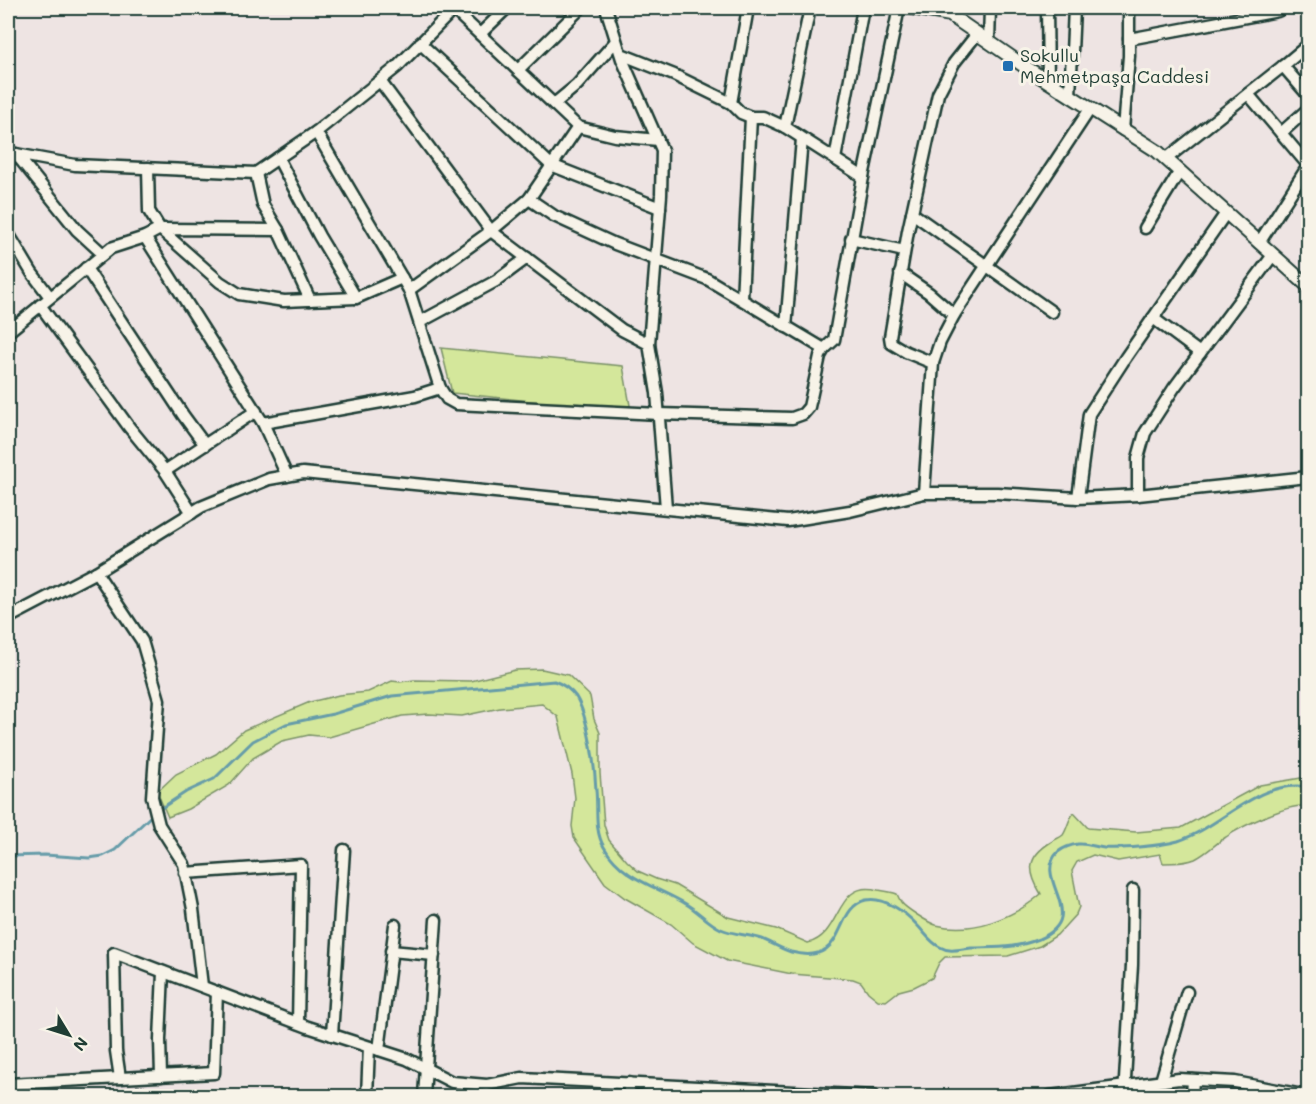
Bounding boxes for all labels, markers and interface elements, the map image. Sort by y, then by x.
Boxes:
place label: Sokullu Mehmetpaşa Caddesi [1020,43,1209,88]
marker: Sokullu Mehmetpaşa Caddesi [1001,59,1015,73]
north arrow [39,1005,99,1065]
text: N [69,1033,93,1056]

